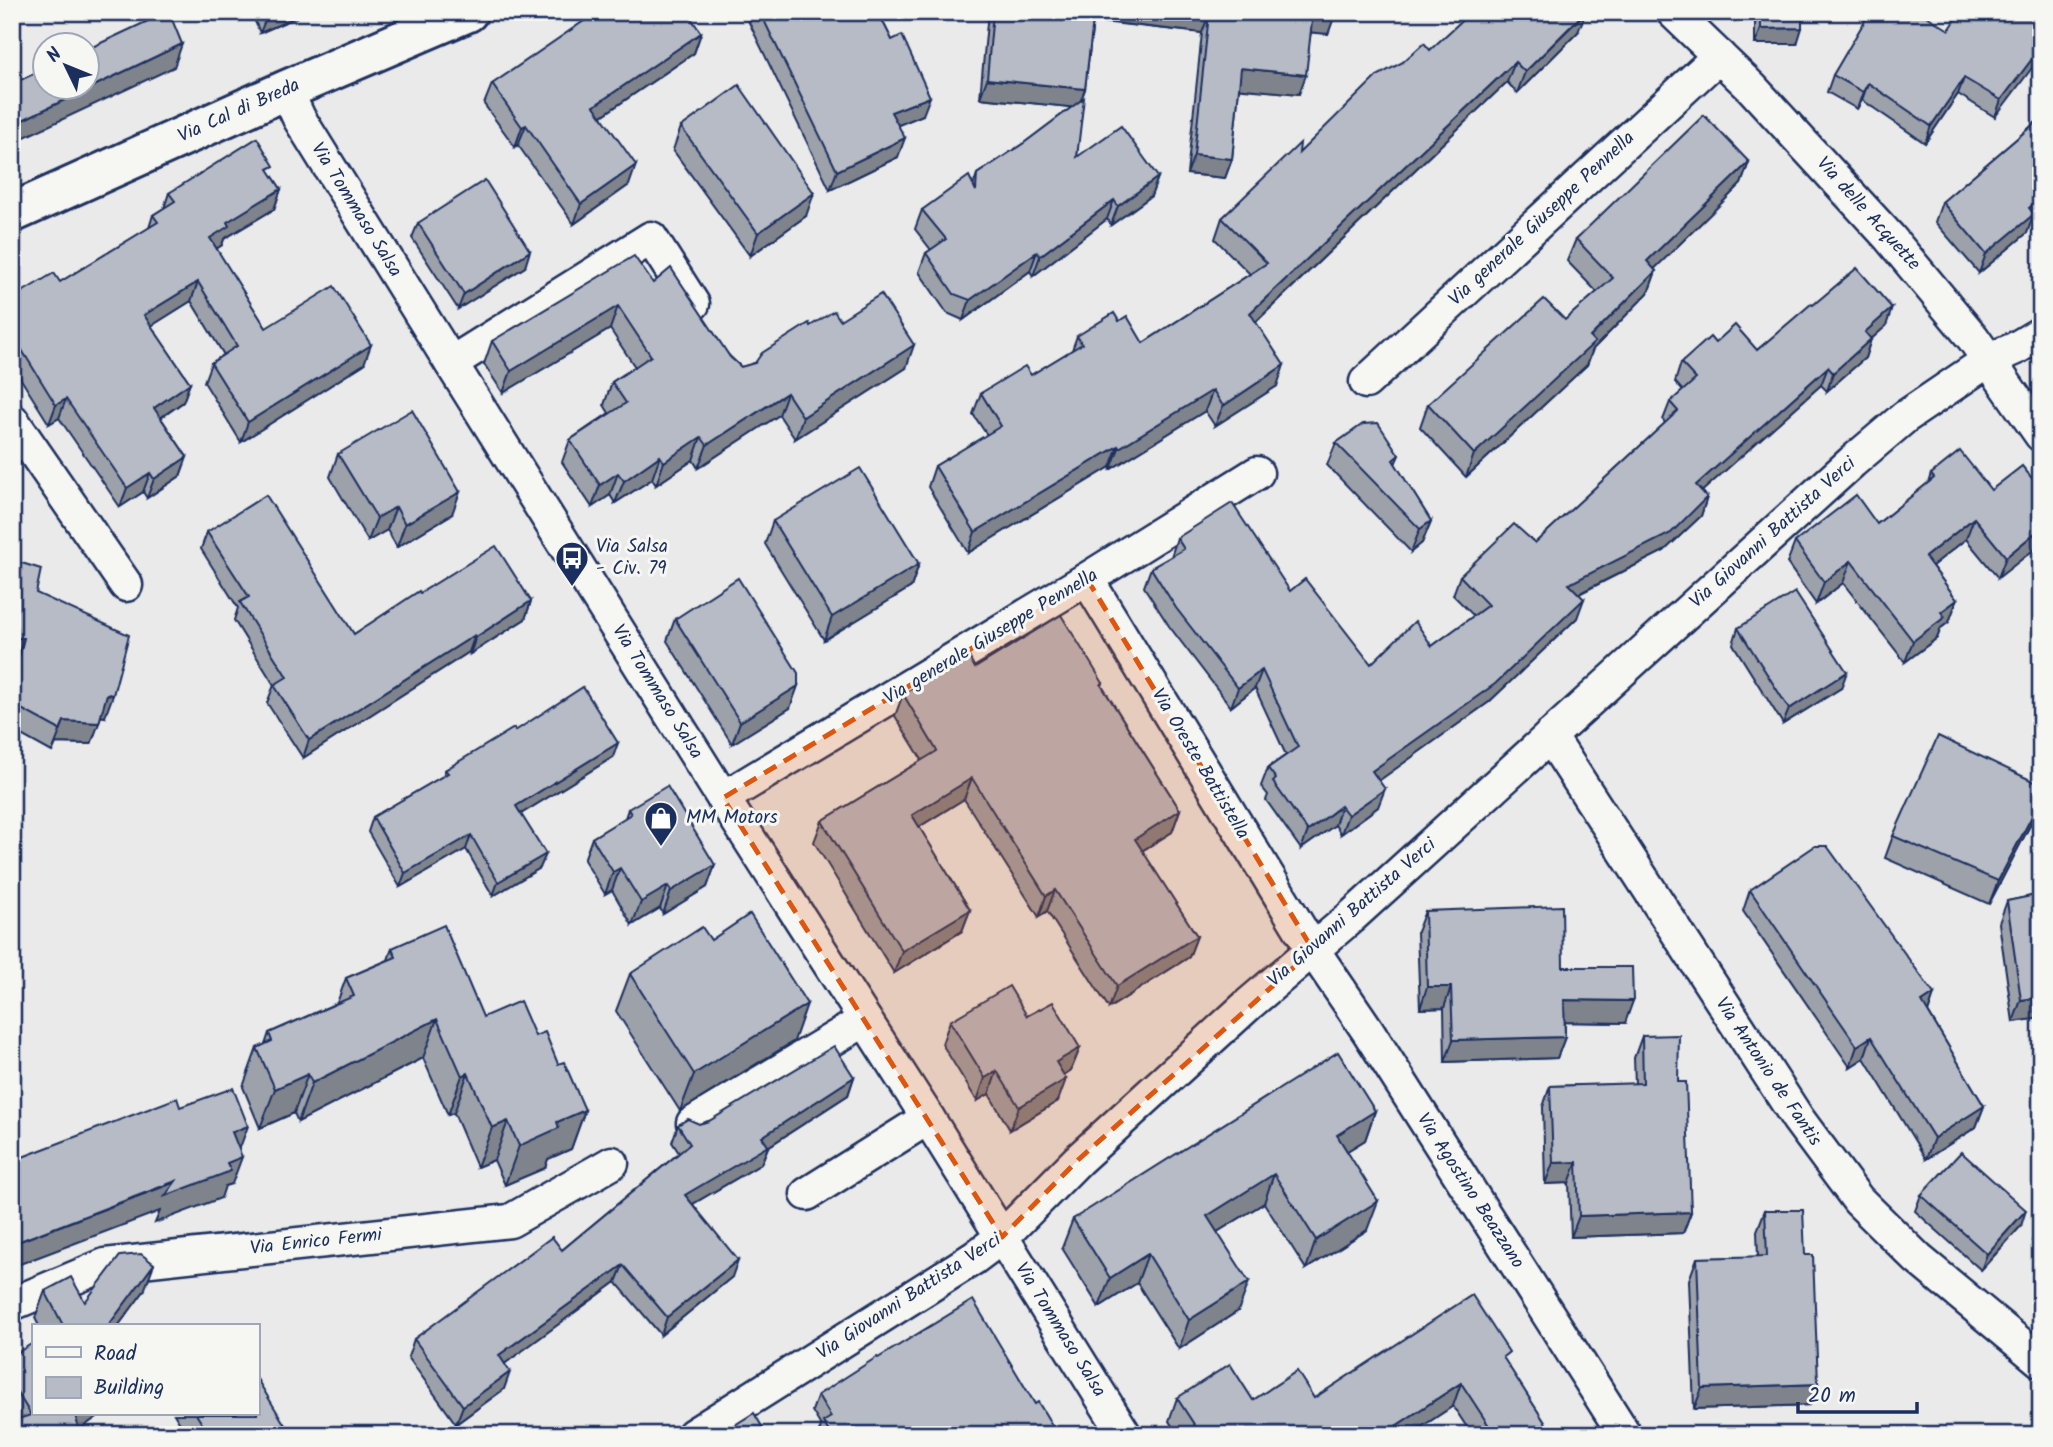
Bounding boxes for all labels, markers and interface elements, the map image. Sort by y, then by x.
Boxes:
north arrow [32,32,102,102]
text: N [40,41,70,70]
street label: Via Cal di Breda [173,71,305,151]
street label: Via generale Giuseppe Pennella [1442,124,1642,314]
street label: Via Tommaso Salsa [302,137,410,283]
street label: Via delle Acquette [1808,150,1928,278]
street label: Via Giovanni Battista Verci [1683,449,1864,616]
place label: Via Salsa - Civ. 79 [596,532,668,584]
bus stop icon: Via Salsa - Civ. 79 [553,539,591,588]
street label: Via generale Giuseppe Pennella [878,561,1104,713]
street label: Via Tommaso Salsa [603,619,711,765]
street label: Via Oreste Battistella [1143,683,1257,845]
shop icon: MM Motors [642,799,680,848]
place label: MM Motors [686,803,778,833]
street label: Via Giovanni Battista Verci [1261,830,1444,995]
street label: Via Antonio de Fantis [1707,991,1829,1153]
street label: Via Agostino Beazzano [1408,1107,1532,1275]
street label: Via Enrico Fermi [249,1220,385,1264]
street label: Via Giovanni Battista Verci [811,1225,1009,1368]
street label: Via Tommaso Salsa [1006,1257,1114,1403]
legend [32,1324,259,1416]
text: Road [94,1338,137,1371]
scale bar [1798,1370,1916,1414]
text: Building [94,1372,164,1405]
text: 20 m [1808,1380,1856,1413]

